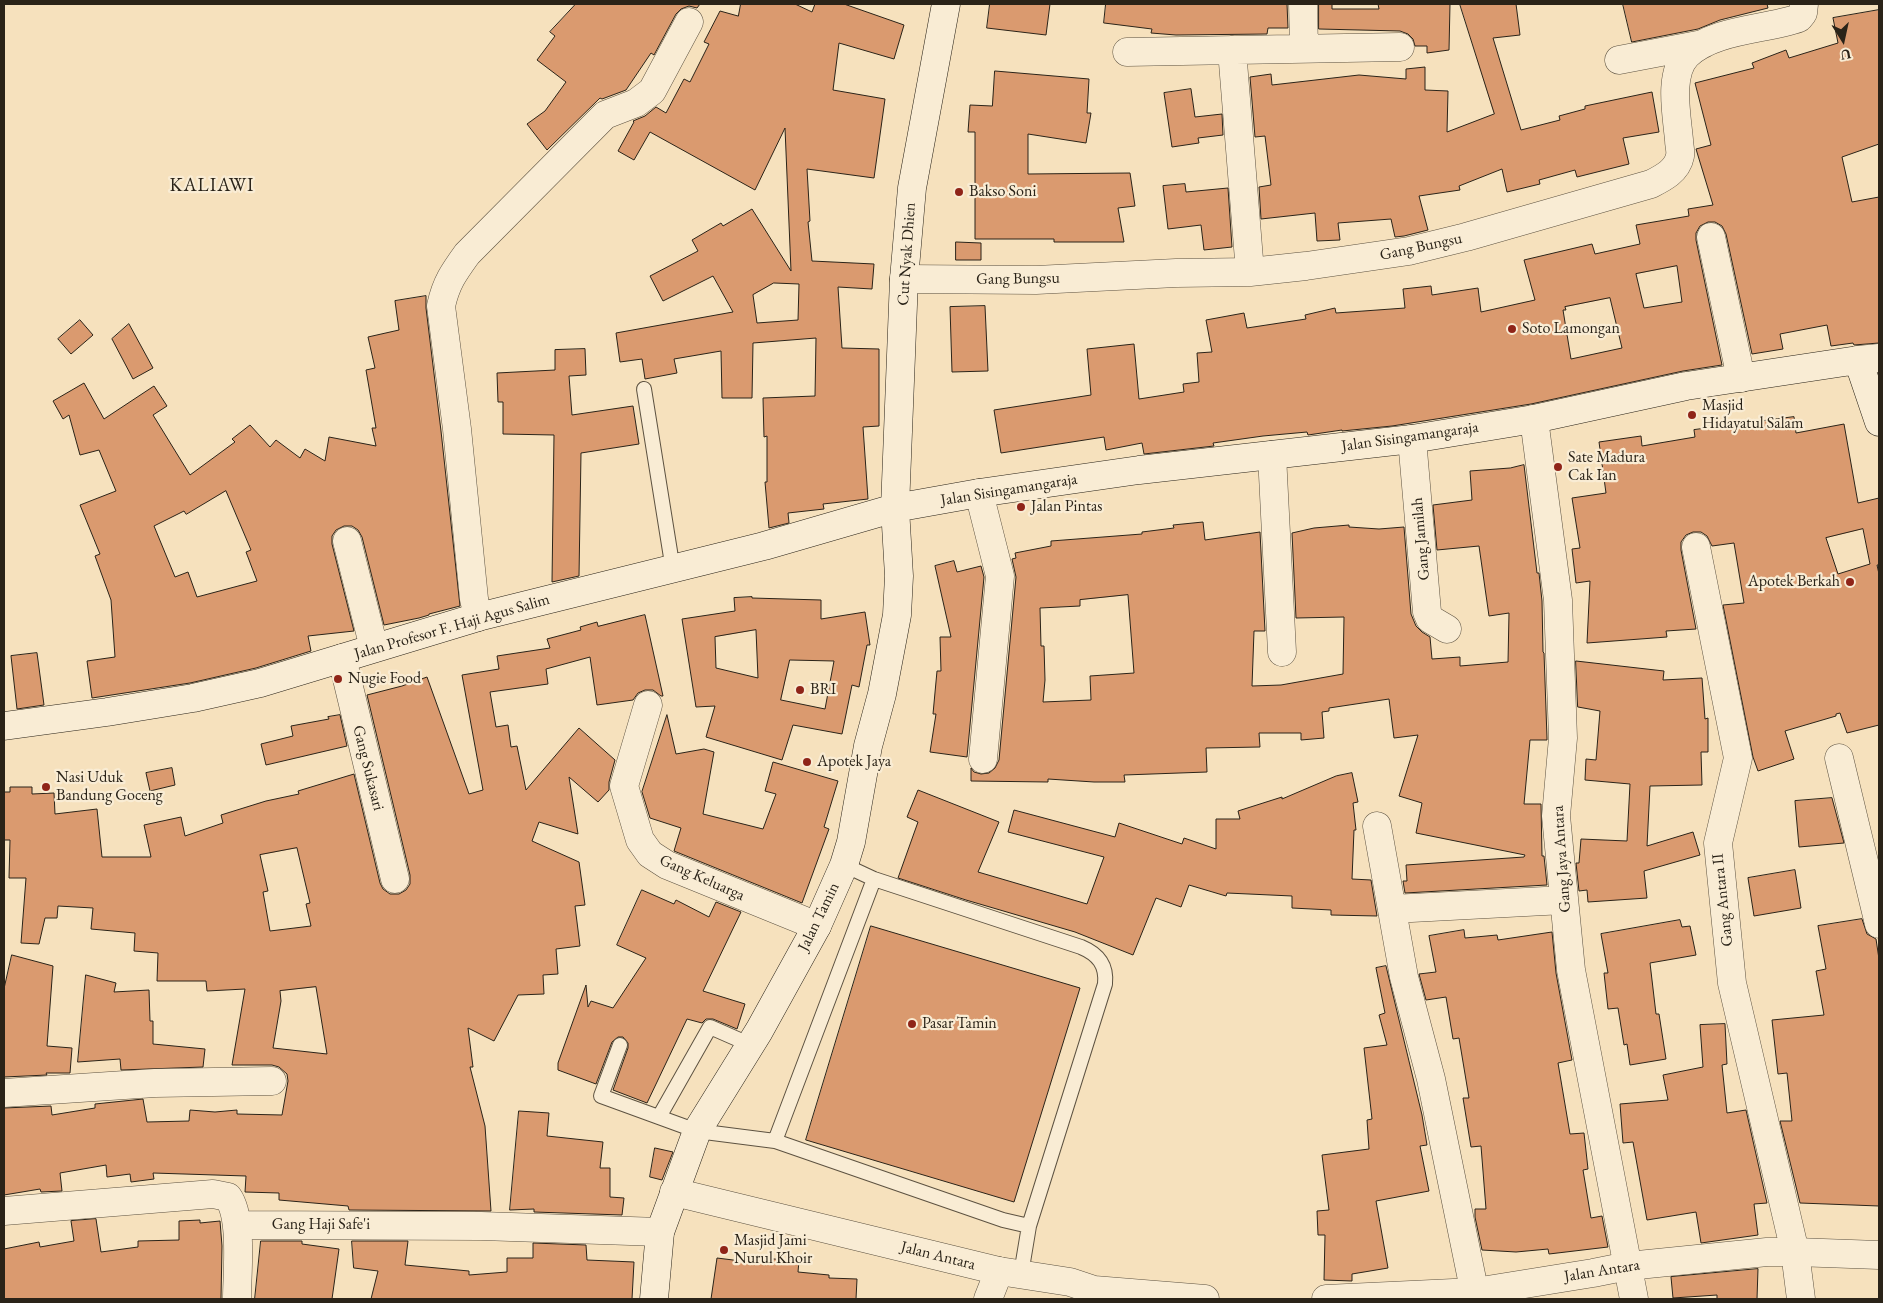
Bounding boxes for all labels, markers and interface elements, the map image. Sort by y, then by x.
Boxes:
north arrow [1818,15,1868,65]
text: U [1839,45,1852,65]
district label: KALIAWI [169,175,255,197]
place label: Bakso Soni [969,182,1036,202]
marker: Bakso Soni [953,186,965,198]
street label: Cut Nyak Dhien [894,202,920,306]
street label: Gang Bungsu [1378,229,1464,265]
street label: Gang Bungsu [976,269,1060,289]
place label: Soto Lamongan [1522,319,1620,339]
marker: Soto Lamongan [1506,323,1518,335]
place label: Masjid Hidayatul Salam [1702,396,1803,434]
marker: Masjid Hidayatul Salam [1686,409,1698,421]
street label: Jalan Sisingamangaraja [1340,418,1480,456]
place label: Sate Madura Cak Ian [1568,448,1645,486]
marker: Sate Madura Cak Ian [1552,461,1564,473]
street label: Jalan Sisingamangaraja [939,470,1079,510]
place label: Jalan Pintas [1031,497,1102,517]
street label: Gang Jamilah [1408,497,1434,581]
marker: Jalan Pintas [1015,501,1027,513]
place label: Apotek Berkah [1748,572,1840,592]
marker: Apotek Berkah [1844,576,1856,588]
street label: Jalan Profesor F. Haji Agus Salim [352,590,552,664]
place label: Nugie Food [348,669,421,689]
marker: Nugie Food [332,673,344,685]
place label: BRI [810,680,836,700]
marker: BRI [794,684,806,696]
street label: Gang Sukasari [348,723,388,813]
place label: Apotek Jaya [817,752,891,772]
marker: Apotek Jaya [801,756,813,768]
place label: Nasi Uduk Bandung Goceng [56,768,163,806]
marker: Nasi Uduk Bandung Goceng [40,781,52,793]
street label: Gang Jaya Antara [1549,805,1575,913]
street label: Gang Keluarga [656,851,748,905]
street label: Gang Antara II [1709,853,1737,947]
street label: Jalan Tamin [794,880,844,954]
place label: Pasar Tamin [922,1014,997,1034]
marker: Pasar Tamin [906,1018,918,1030]
street label: Gang Haji Safe'i [272,1215,370,1235]
place label: Masjid Jami Nurul Khoir [734,1231,812,1269]
street label: Jalan Antara [899,1237,977,1275]
marker: Masjid Jami Nurul Khoir [718,1244,730,1256]
street label: Jalan Antara [1563,1256,1641,1286]

